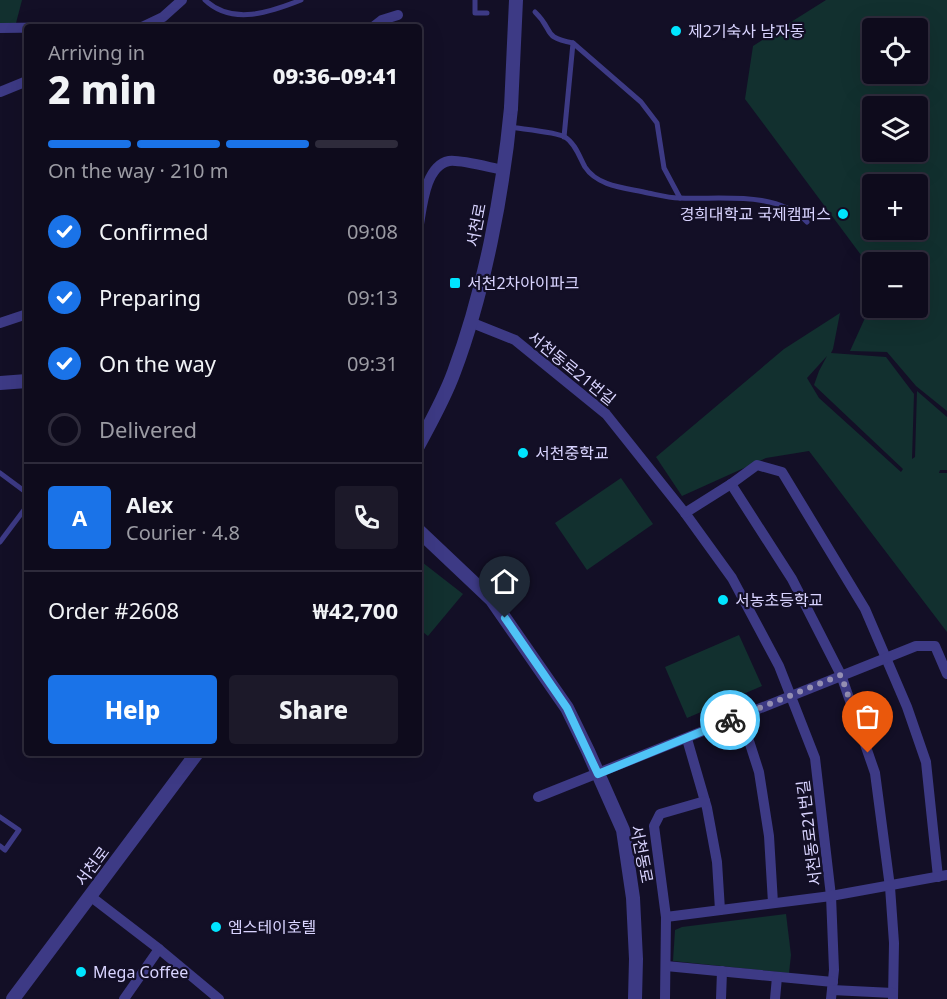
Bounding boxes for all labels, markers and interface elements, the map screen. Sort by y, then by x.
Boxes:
map controls [862,18,928,318]
button: locate [862,18,928,84]
place label: 제2기숙사 남자동 [688,20,805,42]
marker: 제2기숙사 남자동 [669,24,683,38]
text: Arriving in [48,39,145,66]
text: 09:36–09:41 [273,60,398,90]
text: 2 min [48,62,157,115]
button: layers [862,96,928,162]
text: On the way · 210 m [48,157,228,184]
button: + [862,174,928,240]
street label: 서천로 [461,201,491,249]
place label: 경희대학교 국제캠퍼스 [680,203,831,225]
marker: 경희대학교 국제캠퍼스 [836,207,850,221]
icon: check [48,215,81,248]
text: Confirmed [99,216,209,246]
text: 09:08 [347,218,398,245]
button: − [862,252,928,318]
place label: 서천2차아이파크 [467,272,579,294]
marker: 서천2차아이파크 [448,276,462,290]
icon: check [48,281,81,314]
text: Preparing [99,282,201,312]
text: 09:13 [347,284,398,311]
street label: 서천동로21번길 [524,326,620,410]
icon: check [48,347,81,380]
text: On the way [99,348,216,378]
text: 09:31 [347,350,398,377]
text: Delivered [99,414,197,444]
place label: 서천중학교 [535,442,609,464]
marker: 서천중학교 [516,446,530,460]
button: phone [335,486,398,549]
text: Alex [126,489,173,519]
text: A [72,502,87,532]
text: Courier · 4.8 [126,519,240,546]
pin [479,556,530,618]
icon: home [488,565,521,598]
place label: 서농초등학교 [735,589,823,611]
marker: 서농초등학교 [716,593,730,607]
text: Order #2608 [48,595,179,625]
text: ₩42,700 [313,595,398,625]
button: Help [48,675,217,744]
button: Share [229,675,398,744]
courier [700,690,760,750]
pin [842,691,893,753]
icon: bag [851,700,884,733]
icon: bike [714,704,747,737]
street label: 서천동로21번길 [792,779,826,887]
street label: 서천동로 [626,823,658,885]
street label: 서천로 [70,842,114,890]
place label: 엠스테이호텔 [228,916,316,938]
marker: 엠스테이호텔 [209,920,223,934]
place label: Mega Coffee [93,961,188,983]
marker: Mega Coffee [74,965,88,979]

